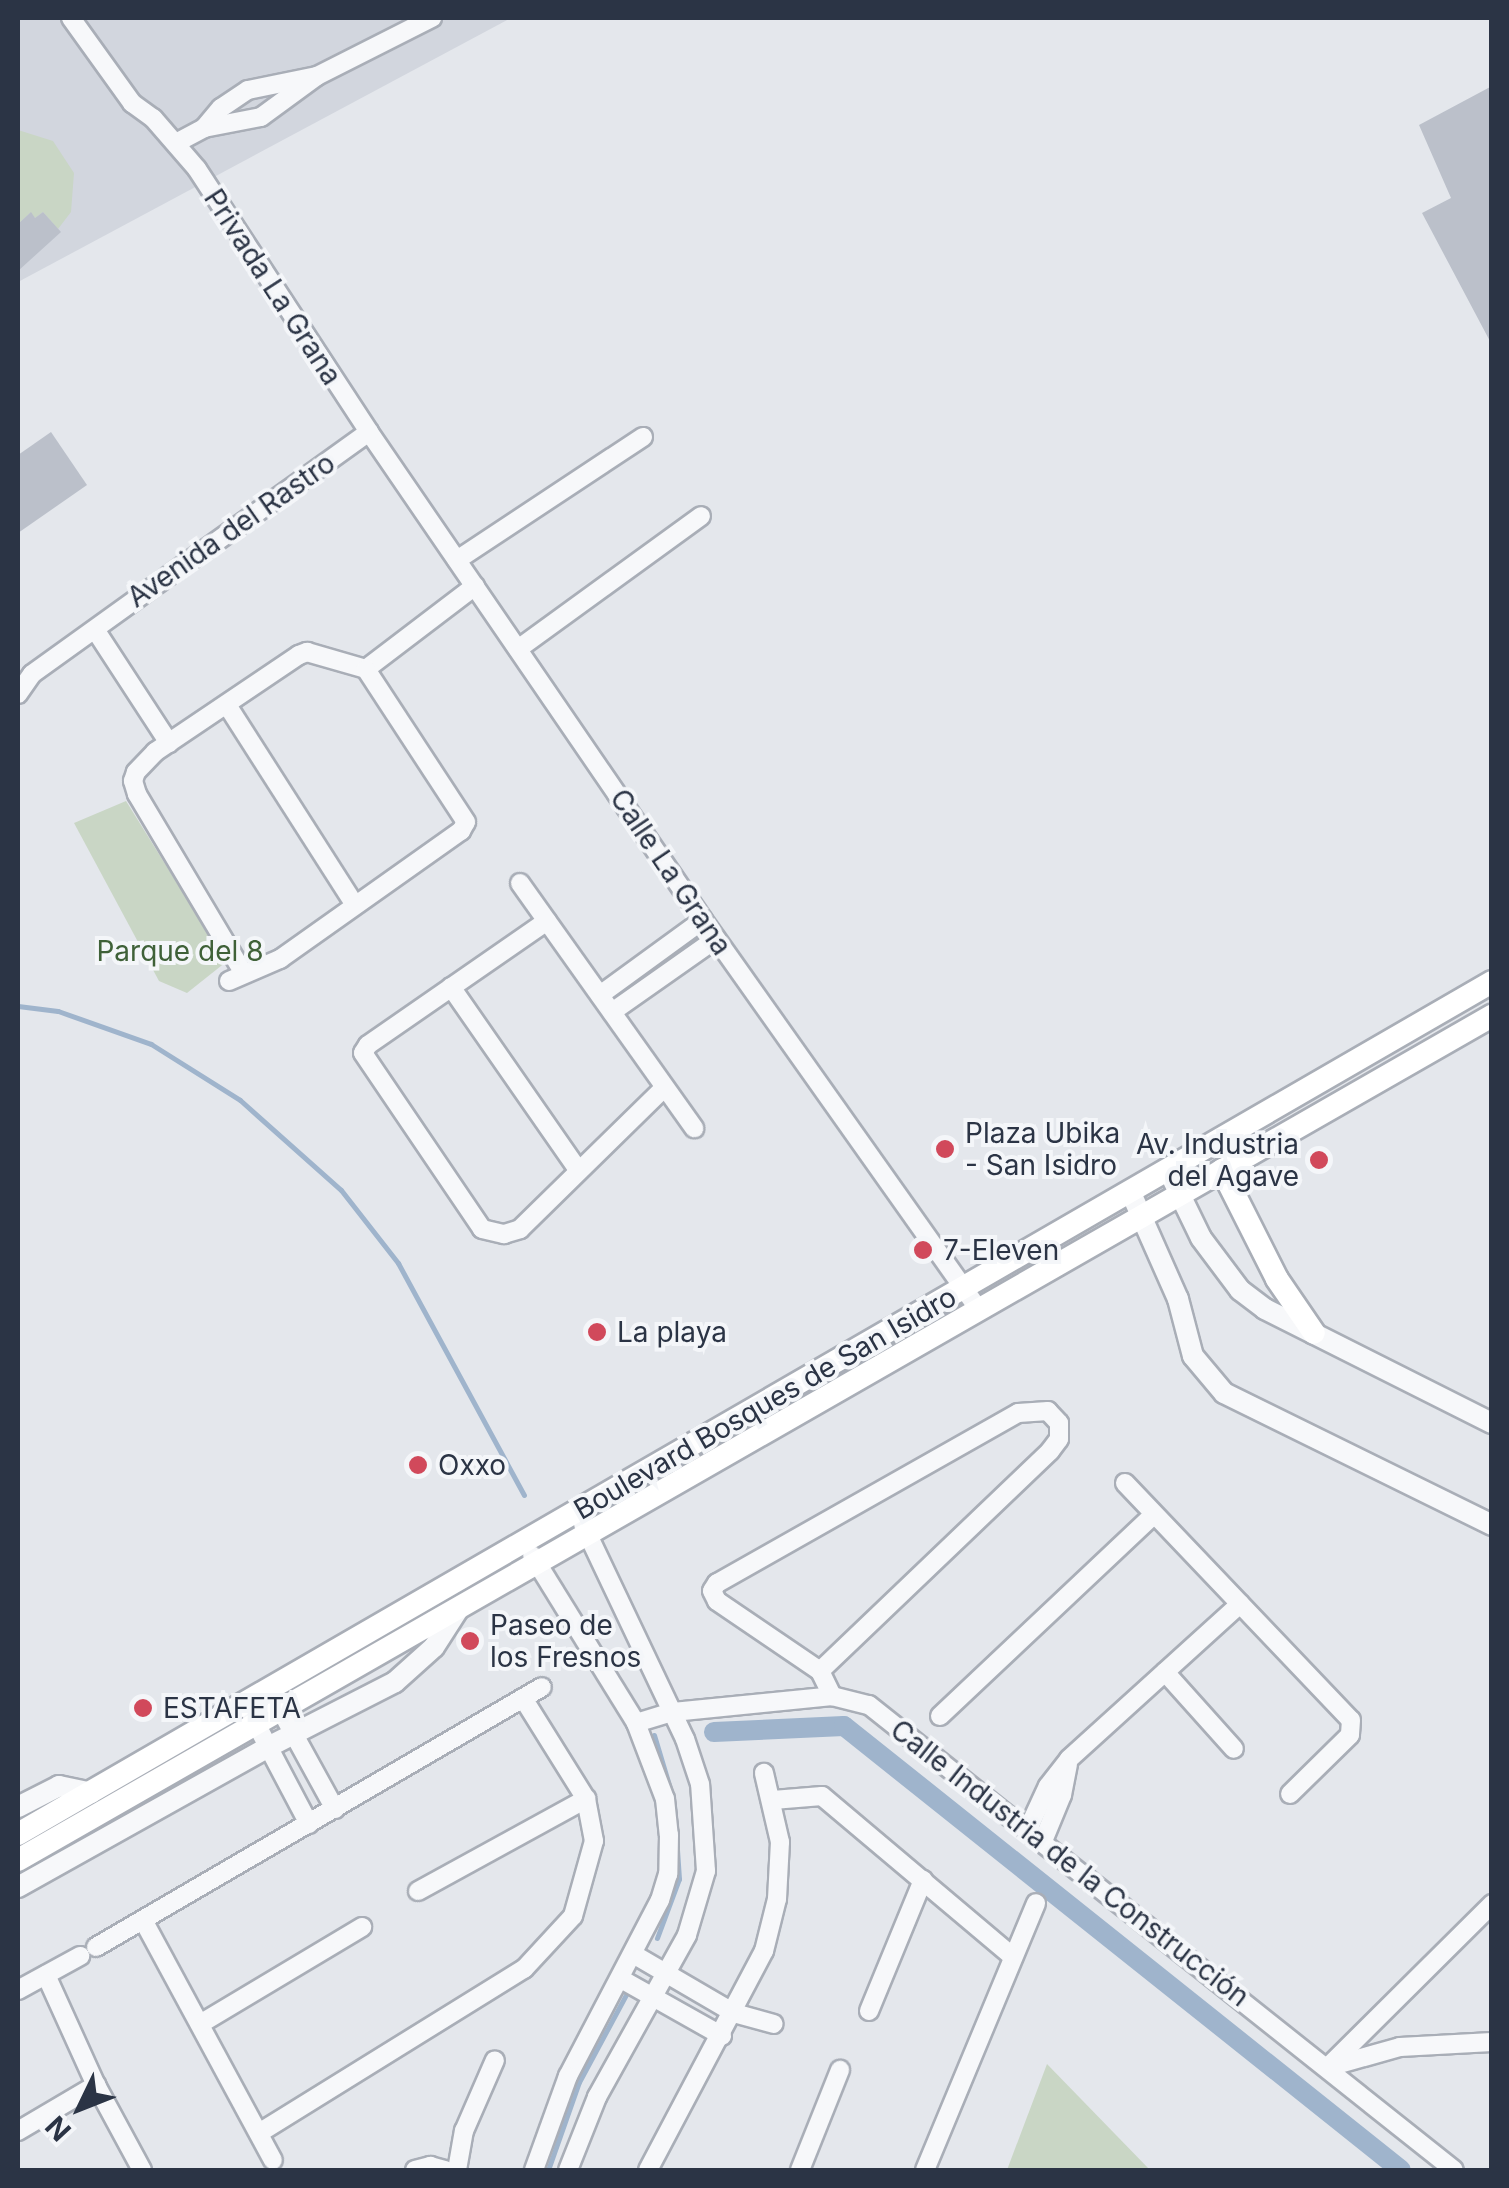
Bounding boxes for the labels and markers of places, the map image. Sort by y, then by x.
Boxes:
place label: Plaza Ubika - San Isidro [965,1116,1120,1182]
place label: Av. Industria del Agave [1136,1127,1299,1193]
marker: Plaza Ubika - San Isidro [934,1138,956,1160]
marker: Av. Industria del Agave [1308,1149,1330,1171]
place label: 7-Eleven [943,1233,1059,1267]
marker: 7-Eleven [912,1239,934,1261]
place label: La playa [617,1315,727,1349]
marker: La playa [586,1321,608,1343]
place label: Oxxo [438,1448,506,1482]
marker: Oxxo [407,1454,429,1476]
place label: Paseo de los Fresnos [490,1608,641,1674]
marker: Paseo de los Fresnos [459,1630,481,1652]
place label: ESTAFETA [163,1691,301,1725]
marker: ESTAFETA [132,1697,154,1719]

